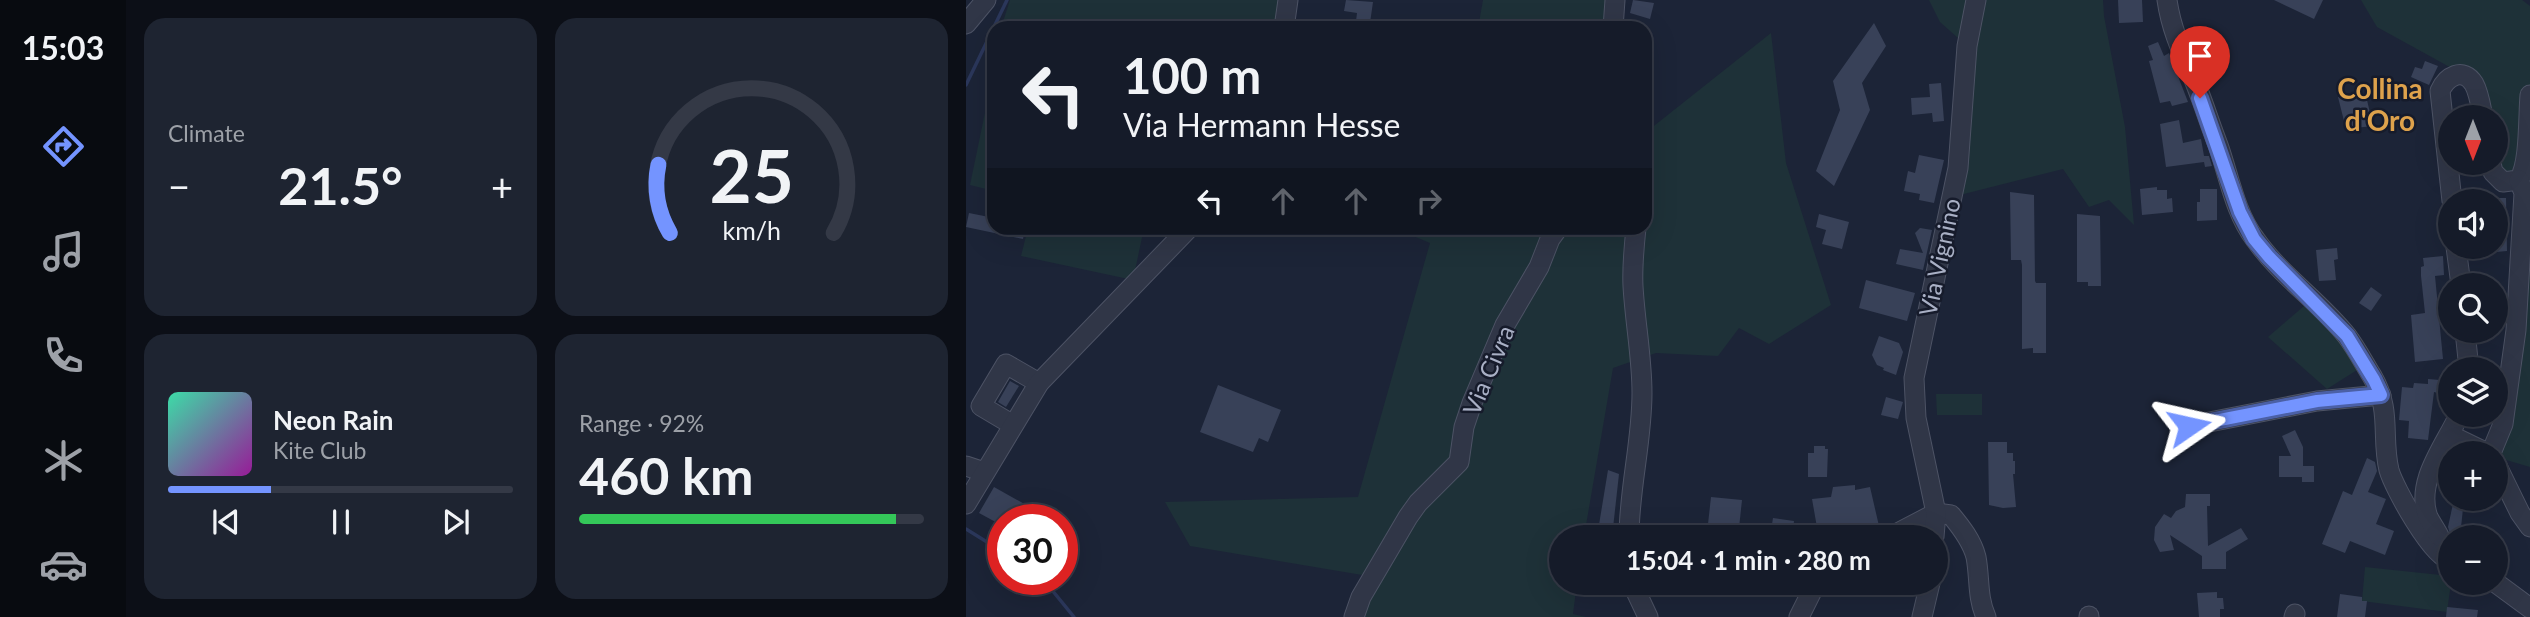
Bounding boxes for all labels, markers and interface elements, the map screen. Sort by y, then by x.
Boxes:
pin [2170,26,2230,98]
text: 15:03 [22,28,104,67]
icon: arrive [2181,37,2219,75]
text: 100 m [1123,46,1261,104]
icon: left [1008,49,1099,140]
district label: Collina d'Oro [2337,71,2423,137]
text: Via Hermann Hesse [1123,105,1401,144]
north arrow [2438,105,2508,175]
map controls [2438,105,2508,595]
text: Climate [168,119,245,147]
icon: directions [39,122,88,171]
text: 25 [709,131,794,219]
text: 21.5° [278,154,403,216]
text: − [168,163,190,209]
text: + [491,163,513,209]
icon: left [1191,182,1229,220]
icon: ahead [1264,182,1302,220]
icon: ahead [1337,182,1375,220]
icon: right [1410,182,1448,220]
button: sound [2438,189,2508,259]
street label: Via Vignino [1912,195,1966,319]
text: km/h [722,215,781,245]
icon: music [39,227,88,276]
button: search [2438,273,2508,343]
street label: Via Civra [1456,321,1520,419]
icon: phone [39,331,88,380]
button: layers [2438,357,2508,427]
position arrow [2152,389,2226,463]
text: Neon Rain [273,404,393,436]
text: Range · 92% [579,409,704,437]
icon: climate [39,436,88,485]
text: Kite Club [273,436,366,464]
button: + [2438,441,2508,511]
text: 460 km [579,444,753,506]
icon: previous [207,503,245,541]
icon: pause [322,503,360,541]
icon: next [437,503,475,541]
speed limit sign: 30 [987,504,1078,595]
button: − [2438,525,2508,595]
icon: car [39,540,88,589]
text: 15:04 · 1 min · 280 m [1626,544,1871,576]

